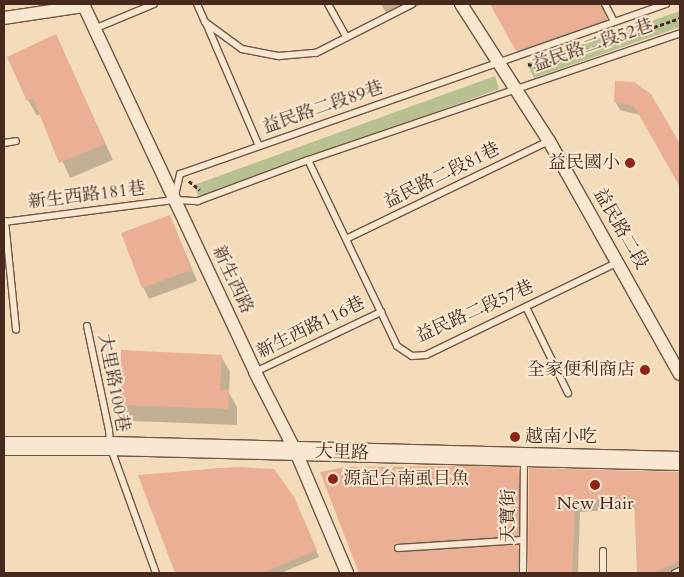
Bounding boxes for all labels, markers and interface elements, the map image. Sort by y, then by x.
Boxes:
street label: 益民路二段52巷 [530,15,656,77]
street label: 益民路二段89巷 [260,77,386,139]
street label: 益民路二段81巷 [380,139,504,213]
place label: 益民國小 [548,152,620,174]
marker: 益民國小 [624,157,636,169]
street label: 新生西路181巷 [27,178,147,214]
street label: 益民路二段 [588,185,652,273]
street label: 新生西路 [207,243,257,317]
street label: 益民路二段57巷 [413,276,537,348]
street label: 新生西路116巷 [253,293,369,363]
street label: 大里路100巷 [93,332,133,434]
place label: 全家便利商店 [527,359,635,381]
marker: 全家便利商店 [639,364,651,376]
place label: 越南小吃 [525,426,597,448]
marker: 越南小吃 [509,431,521,443]
street label: 大里路 [315,441,369,465]
place label: 源記台南虱目魚 [343,468,469,490]
marker: 源記台南虱目魚 [327,473,339,485]
marker: New Hair [589,479,601,491]
street label: 天寶街 [498,489,520,543]
place label: New Hair [556,493,634,515]

